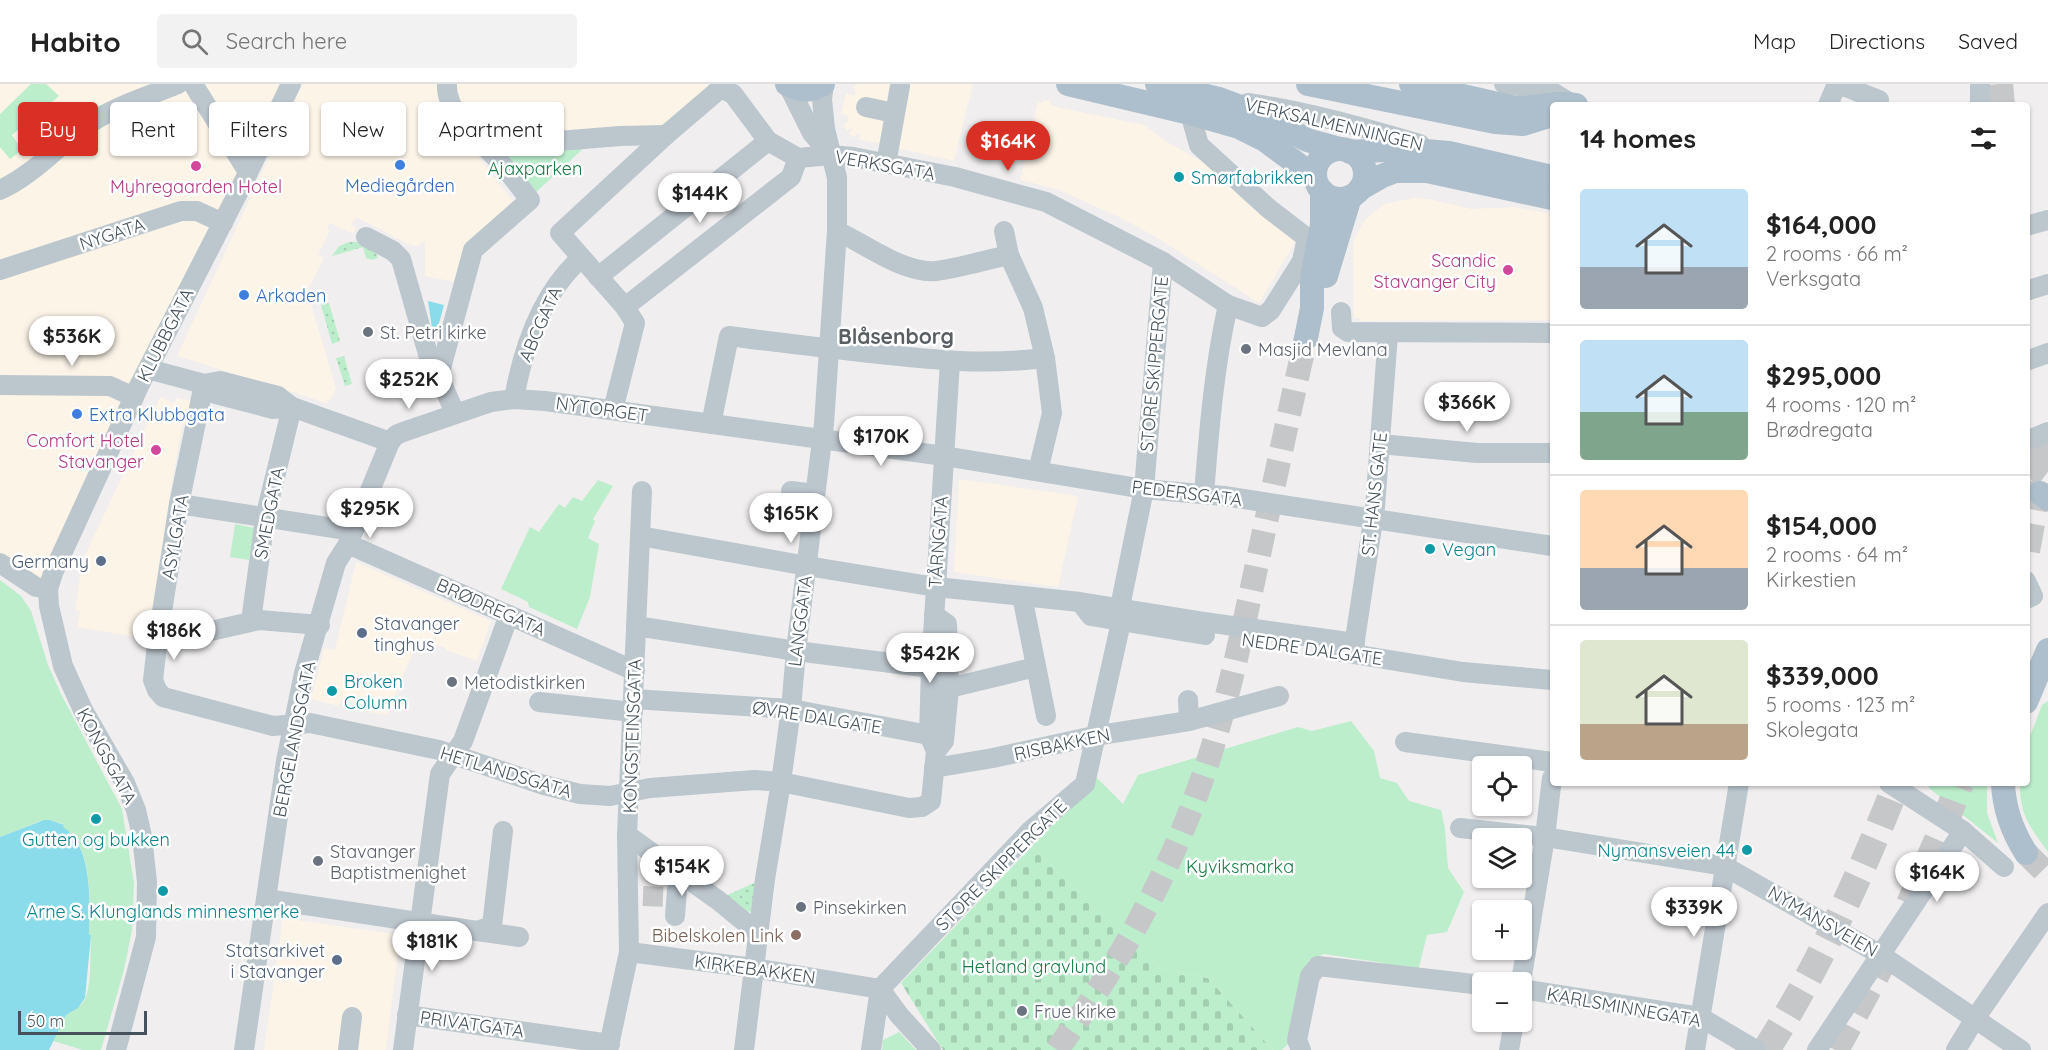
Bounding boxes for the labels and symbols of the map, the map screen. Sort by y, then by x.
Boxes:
street label: VERKSALMENNINGEN [1243,92,1425,156]
pin: $164K [966,121,1050,172]
street label: VERKSGATA [833,145,937,185]
park label: Ajaxparken [488,157,582,180]
marker: Mediegården [393,158,407,172]
marker: Myhregaarden Hotel [189,159,203,173]
place label: Smørfabrikken [1191,166,1314,189]
marker: Smørfabrikken [1172,170,1186,184]
pin: $144K [658,173,742,224]
place label: Mediegården [345,174,455,197]
place label: Myhregaarden Hotel [110,175,282,198]
street label: NYGATA [76,213,148,255]
place label: Scandic Stavanger City [1373,249,1496,293]
marker: Scandic Stavanger City [1501,263,1515,277]
street label: STORE SKIPPERGATE [1135,275,1173,453]
street label: ABCGATA [513,282,567,365]
street label: KLUBBGATA [131,284,199,386]
place label: Arkaden [256,284,327,307]
marker: Arkaden [237,288,251,302]
pin: $536K [30,316,114,367]
place label: St. Petri kirke [380,321,487,344]
district label: Blåsenborg [838,323,954,349]
marker: St. Petri kirke [361,325,375,339]
place label: Masjid Mevlana [1258,338,1388,361]
marker: Masjid Mevlana [1239,342,1253,356]
pin: $252K [367,359,451,410]
pin: $366K [1425,382,1509,433]
street label: NYTORGET [554,391,650,427]
place label: Extra Klubbgata [89,403,225,426]
marker: Extra Klubbgata [70,407,84,421]
pin: $170K [839,416,923,467]
place label: Comfort Hotel Stavanger [26,429,144,473]
street label: ST. HANS GATE [1356,431,1392,557]
marker: Comfort Hotel Stavanger [149,443,163,457]
street label: SMEDGATA [249,465,289,561]
street label: PEDERSGATA [1130,475,1244,511]
pin: $295K [328,488,412,539]
street label: ASYLGATA [156,492,194,581]
pin: $165K [749,493,833,544]
street label: TÅRNGATA [923,495,953,589]
place label: Vegan [1442,538,1496,561]
marker: Vegan [1423,542,1437,556]
place label: Germany [12,550,89,573]
marker: Germany [94,554,108,568]
street label: BRØDREGATA [433,573,549,641]
street label: LANGGATA [783,574,817,668]
pin: $186K [132,610,216,661]
place label: Stavanger tinghus [374,612,460,656]
marker: Stavanger tinghus [355,626,369,640]
street label: NEDRE DALGATE [1240,628,1384,670]
pin: $542K [888,633,972,684]
street label: KONGSTEINSGATA [618,658,646,814]
street label: BERGELANDSGATA [268,659,321,819]
place label: Broken Column [344,670,408,714]
place label: Metodistkirken [464,671,585,694]
marker: Metodistkirken [445,675,459,689]
marker: Broken Column [325,684,339,698]
street label: ØVRE DALGATE [751,695,883,739]
street label: KONGSGATA [72,704,142,809]
street label: RISBAKKEN [1012,723,1112,765]
street label: HETLANDSGATA [437,741,575,803]
street label: STORE SKIPPERGATE [931,795,1071,935]
marker: Gutten og bukken [89,812,103,826]
place label: Gutten og bukken [22,828,170,851]
place label: Nymansveien 44 [1598,839,1735,862]
place label: Stavanger Baptistmenighet [330,840,467,884]
marker: Nymansveien 44 [1740,843,1754,857]
pin: $154K [640,846,724,897]
pin: $164K [1895,852,1979,903]
marker: Stavanger Baptistmenighet [311,854,325,868]
park label: Kyviksmarka [1186,855,1294,878]
street label: NYMANSVEIEN [1764,880,1882,962]
marker: Arne S. Klunglands minnesmerke [156,884,170,898]
pin: $339K [1652,887,1736,938]
place label: Pinsekirken [813,896,907,919]
place label: Arne S. Klunglands minnesmerke [27,900,299,923]
marker: Pinsekirken [794,900,808,914]
pin: $181K [390,921,474,972]
place label: Bibelskolen Link [652,924,784,947]
marker: Bibelskolen Link [789,928,803,942]
place label: Statsarkivet i Stavanger [226,939,325,983]
street label: KIRKEBAKKEN [693,949,817,989]
marker: Statsarkivet i Stavanger [330,953,344,967]
park label: Hetland gravlund [962,955,1106,978]
street label: KARLSMINNEGATA [1545,982,1703,1032]
place label: Frue kirke [1034,1000,1116,1023]
marker: Frue kirke [1015,1004,1029,1018]
street label: PRIVATGATA [419,1005,526,1043]
scale bar [18,1008,147,1036]

